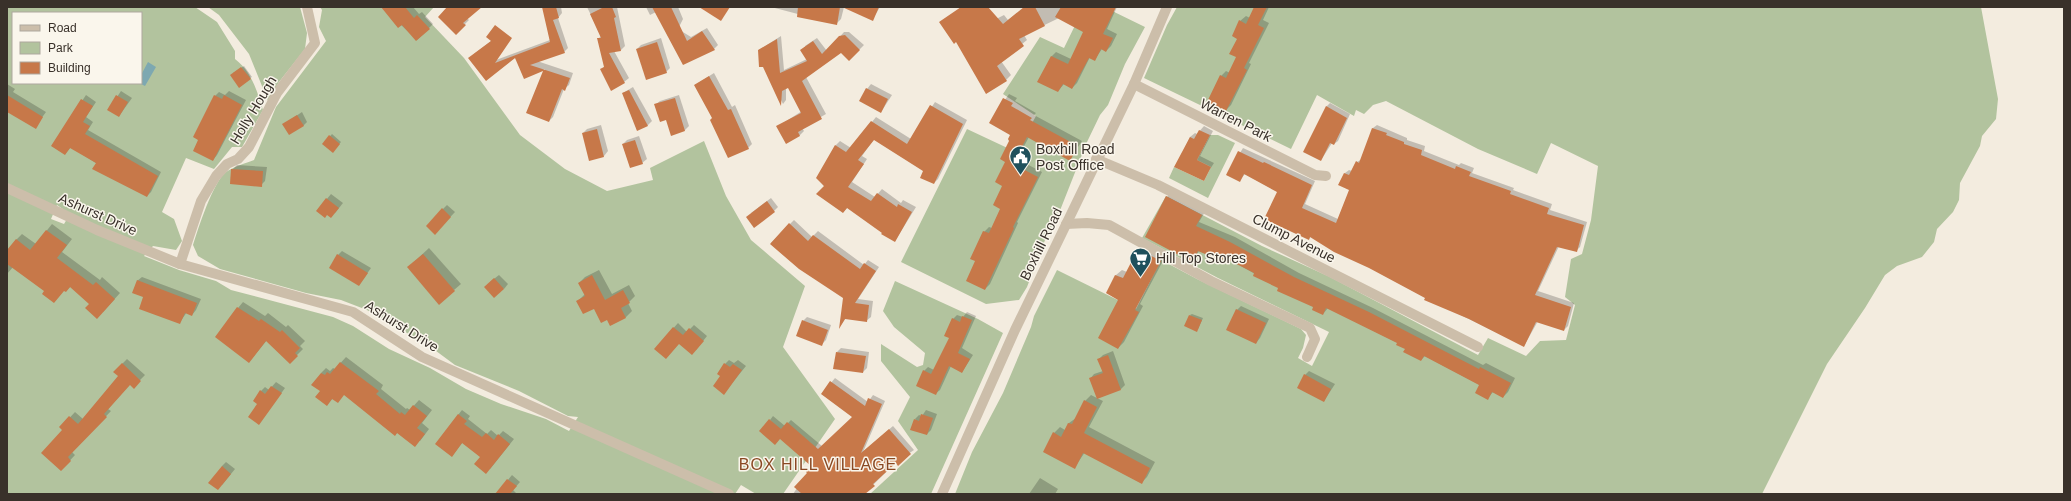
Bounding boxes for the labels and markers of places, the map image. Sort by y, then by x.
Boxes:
place label: Boxhill Road Post Office [1036,141,1115,173]
public building icon: Boxhill Road Post Office [1008,144,1034,177]
supermarket icon: Hill Top Stores [1127,245,1153,278]
place label: Hill Top Stores [1156,250,1246,266]

